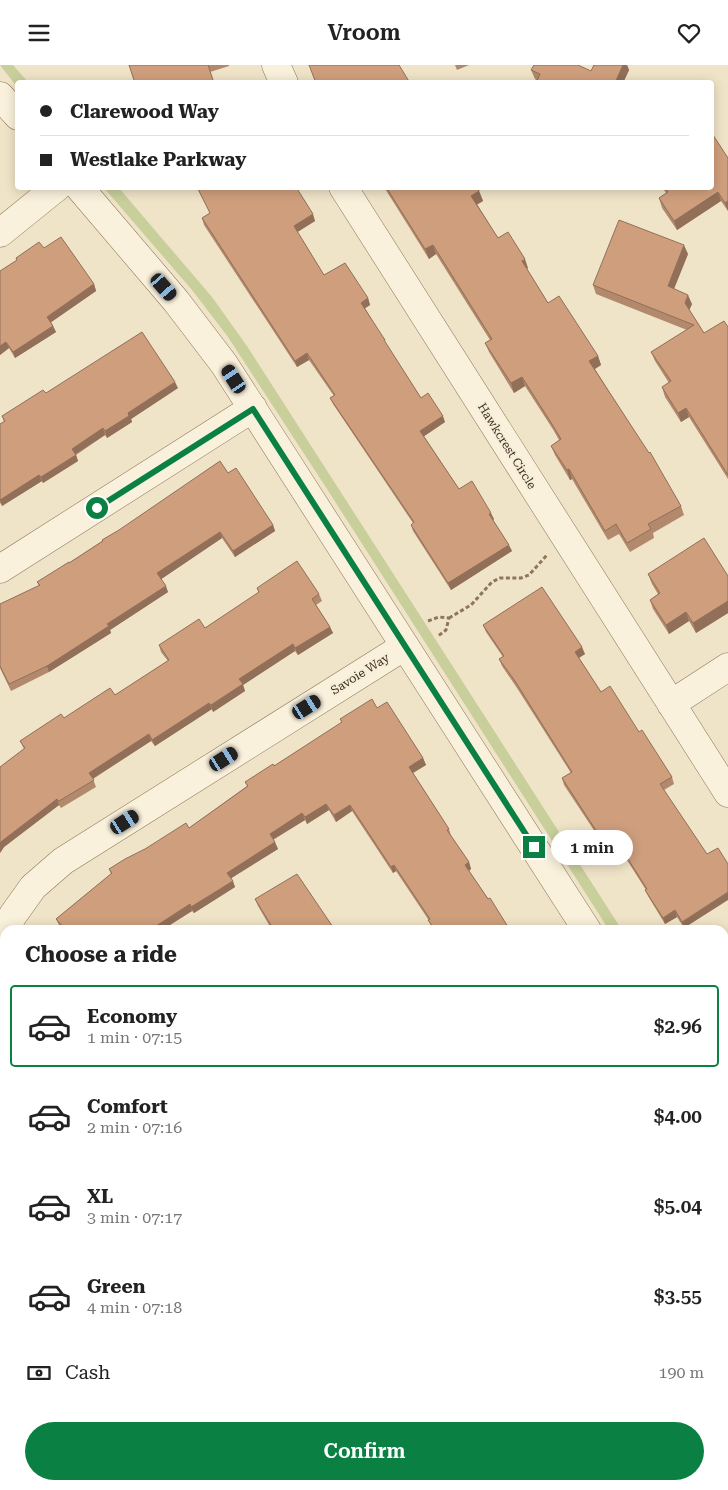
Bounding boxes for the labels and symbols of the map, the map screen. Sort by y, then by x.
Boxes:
car [148,271,179,303]
car [219,362,248,396]
street label: Hawkcrest Circle [475,400,539,492]
route start [86,497,108,519]
street label: Savoie Way [328,650,393,697]
car [290,693,323,721]
car [207,745,240,773]
car [108,808,141,836]
callout: 1 min [552,829,634,865]
route end [523,836,545,858]

